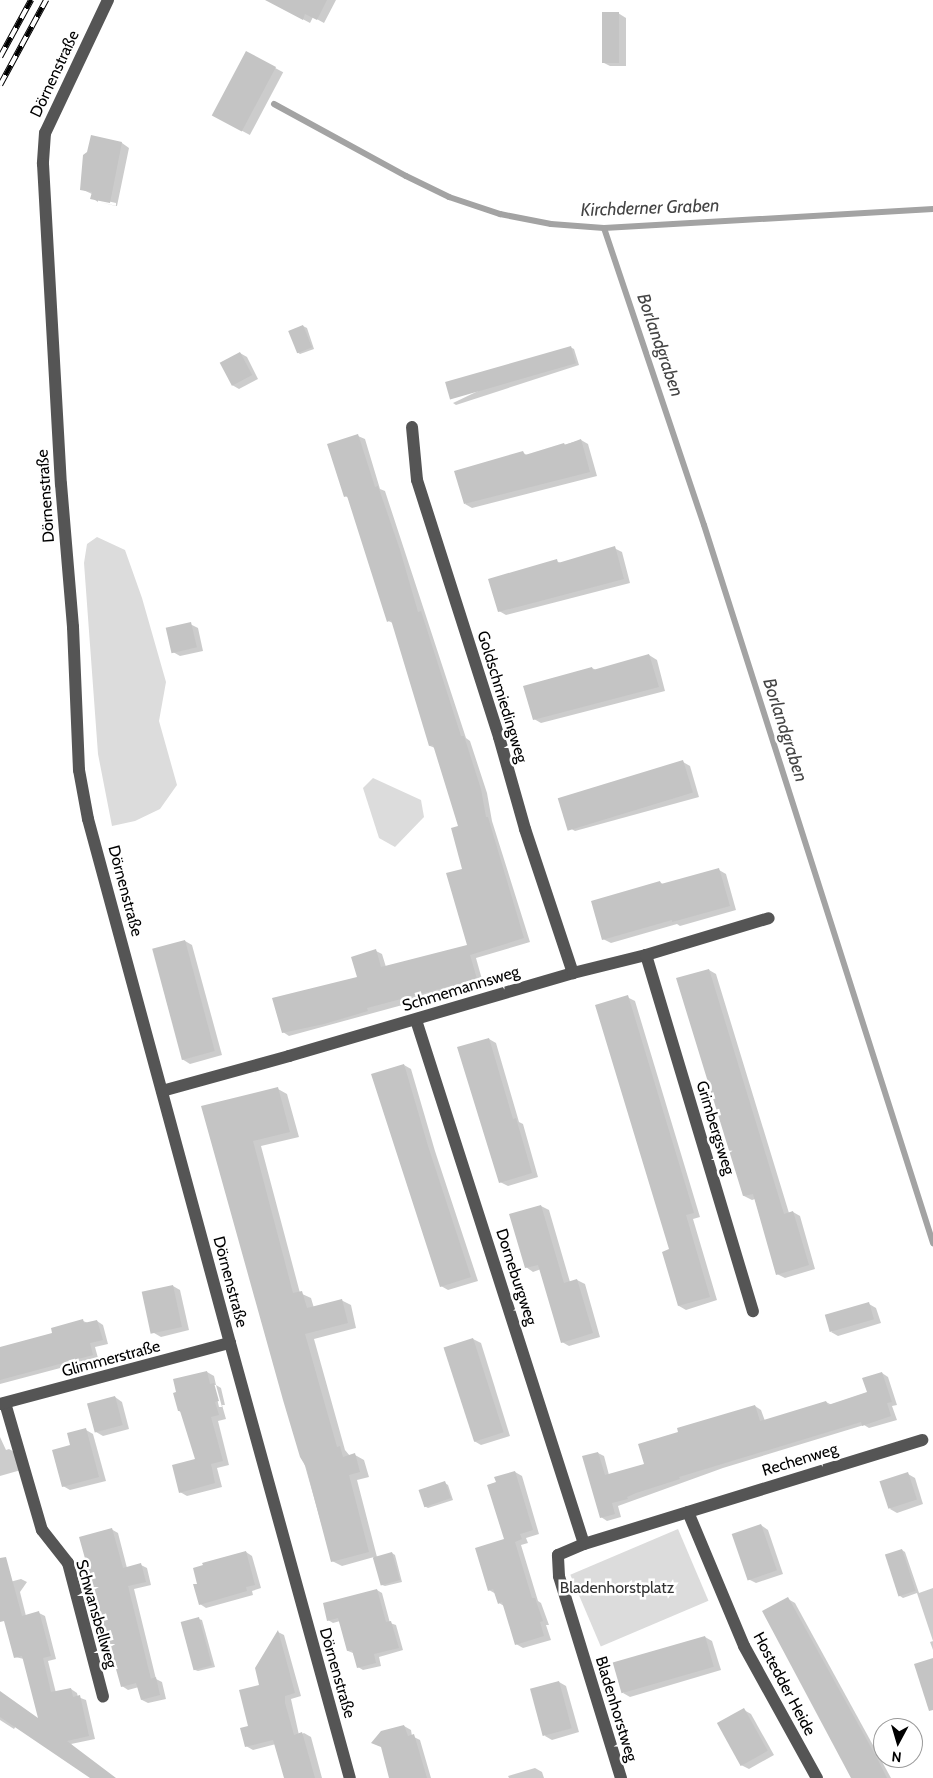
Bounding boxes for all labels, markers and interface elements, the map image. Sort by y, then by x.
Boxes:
street label: Dörnenstraße [27,28,83,120]
water label: Kirchderner Graben [580,195,720,221]
water label: Borlandgraben [632,291,688,399]
street label: Dörnenstraße [33,449,59,543]
street label: Goldschmiedingweg [473,629,531,765]
water label: Borlandgraben [758,675,812,785]
street label: Dörnenstraße [104,843,146,939]
street label: Schmemannsweg [400,962,522,1016]
street label: Grimbergsweg [692,1079,738,1177]
street label: Dorneburgweg [491,1226,541,1328]
street label: Dörnenstraße [209,1234,251,1330]
street label: Glimmerstraße [60,1337,162,1381]
street label: Rechenweg [760,1439,840,1481]
street label: Schwansbellweg [71,1557,121,1671]
park label: Bladenhorstplatz [560,1578,674,1598]
street label: Dörnenstraße [315,1625,359,1721]
street label: Hostedder Heide [749,1629,819,1739]
street label: Bladenhorstweg [591,1654,641,1764]
north arrow [873,1718,923,1768]
text: N [891,1747,902,1766]

